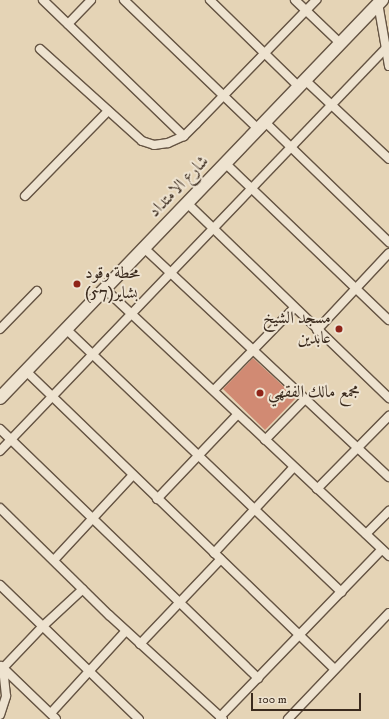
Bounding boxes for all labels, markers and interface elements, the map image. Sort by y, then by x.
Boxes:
street label: شارع الامتداد [145,152,213,222]
place label: محطة وقود بشاير(57) [85,264,140,304]
marker: محطة وقود بشاير(57) [72,279,82,289]
place label: مسجد الشيخ عابدين [263,309,331,349]
marker: مسجد الشيخ عابدين [334,324,344,334]
place label: مجمع مالك الفقهي [268,383,360,403]
marker: مجمع مالك الفقهي [255,388,265,398]
scale bar [253,685,363,711]
text: 100 m [258,692,287,707]

